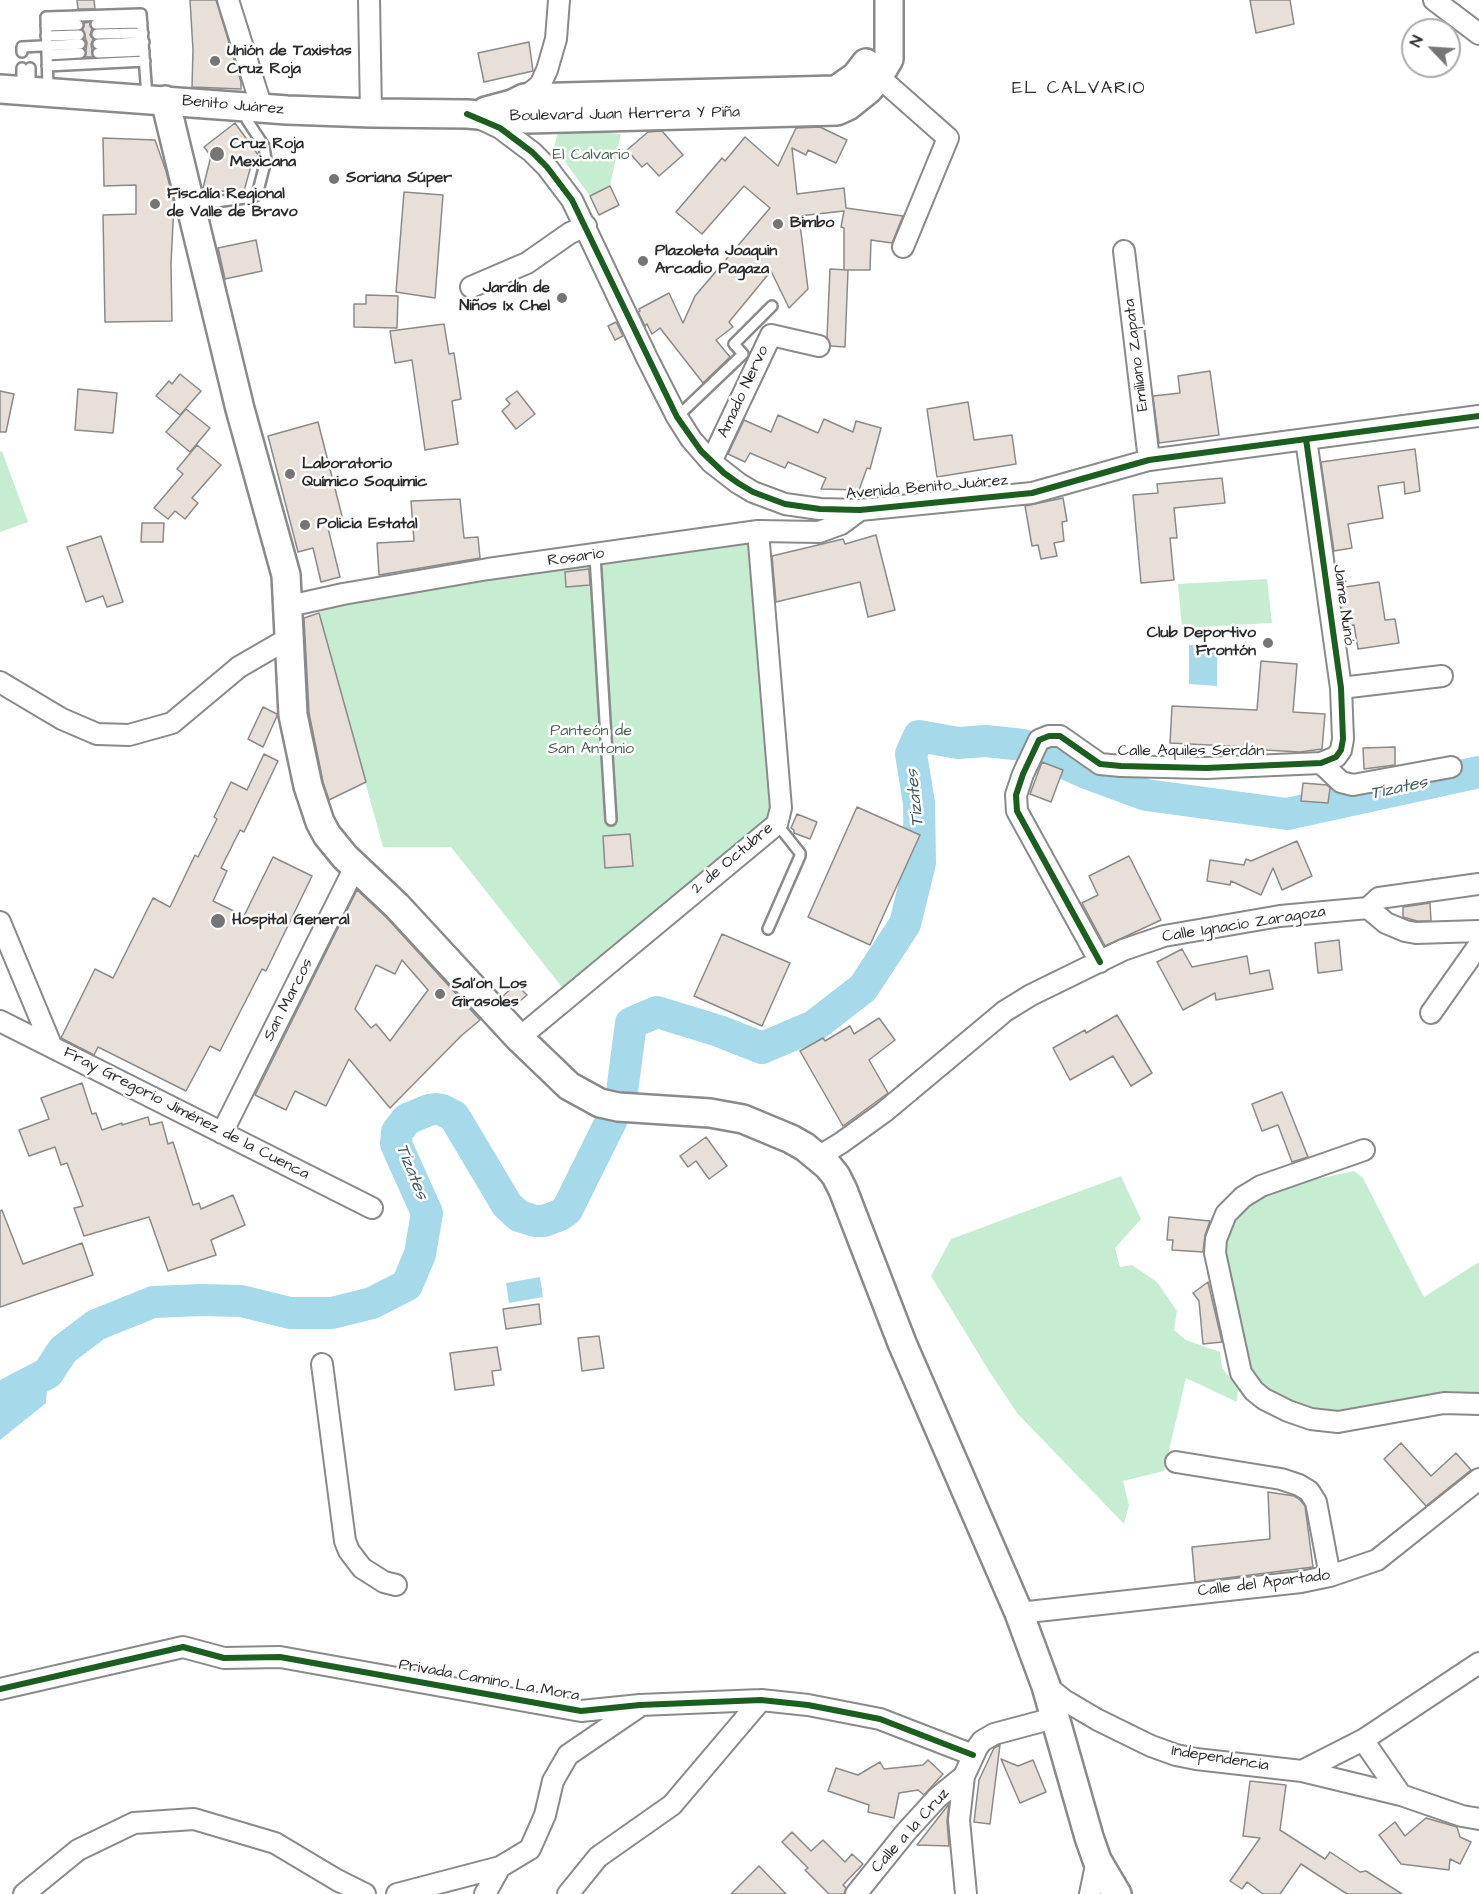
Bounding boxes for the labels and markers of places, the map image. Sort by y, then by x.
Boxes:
place label: Unión de Taxistas Cruz Roja [227,42,352,80]
marker: Unión de Taxistas Cruz Roja [208,54,222,68]
place label: Cruz Roja Mexicana [230,135,304,173]
marker: Cruz Roja Mexicana [208,145,226,163]
place label: Soriana Súper [346,169,452,189]
marker: Soriana Súper [327,172,341,186]
place label: Fiscalía Regional de Valle de Bravo [167,185,297,223]
marker: Fiscalía Regional de Valle de Bravo [148,197,162,211]
place label: Bimbo [790,214,834,234]
marker: Bimbo [771,217,785,231]
place label: Plazoleta Joaquin Arcadio Pagaza [655,242,777,280]
marker: Plazoleta Joaquin Arcadio Pagaza [636,254,650,268]
place label: Jardín de Niños Ix Chel [459,279,550,317]
marker: Jardín de Niños Ix Chel [555,291,569,305]
place label: Laboratorio Químico Soquimic [302,455,427,493]
marker: Laboratorio Químico Soquimic [283,467,297,481]
place label: Policia Estatal [317,515,417,535]
marker: Policia Estatal [298,518,312,532]
place label: Club Deportivo Frontón [1147,624,1256,662]
marker: Club Deportivo Frontón [1261,636,1275,650]
place label: Hospital General [232,911,349,931]
marker: Hospital General [209,912,227,930]
place label: Sal'on Los Girasoles [452,975,527,1013]
marker: Sal'on Los Girasoles [433,987,447,1001]

